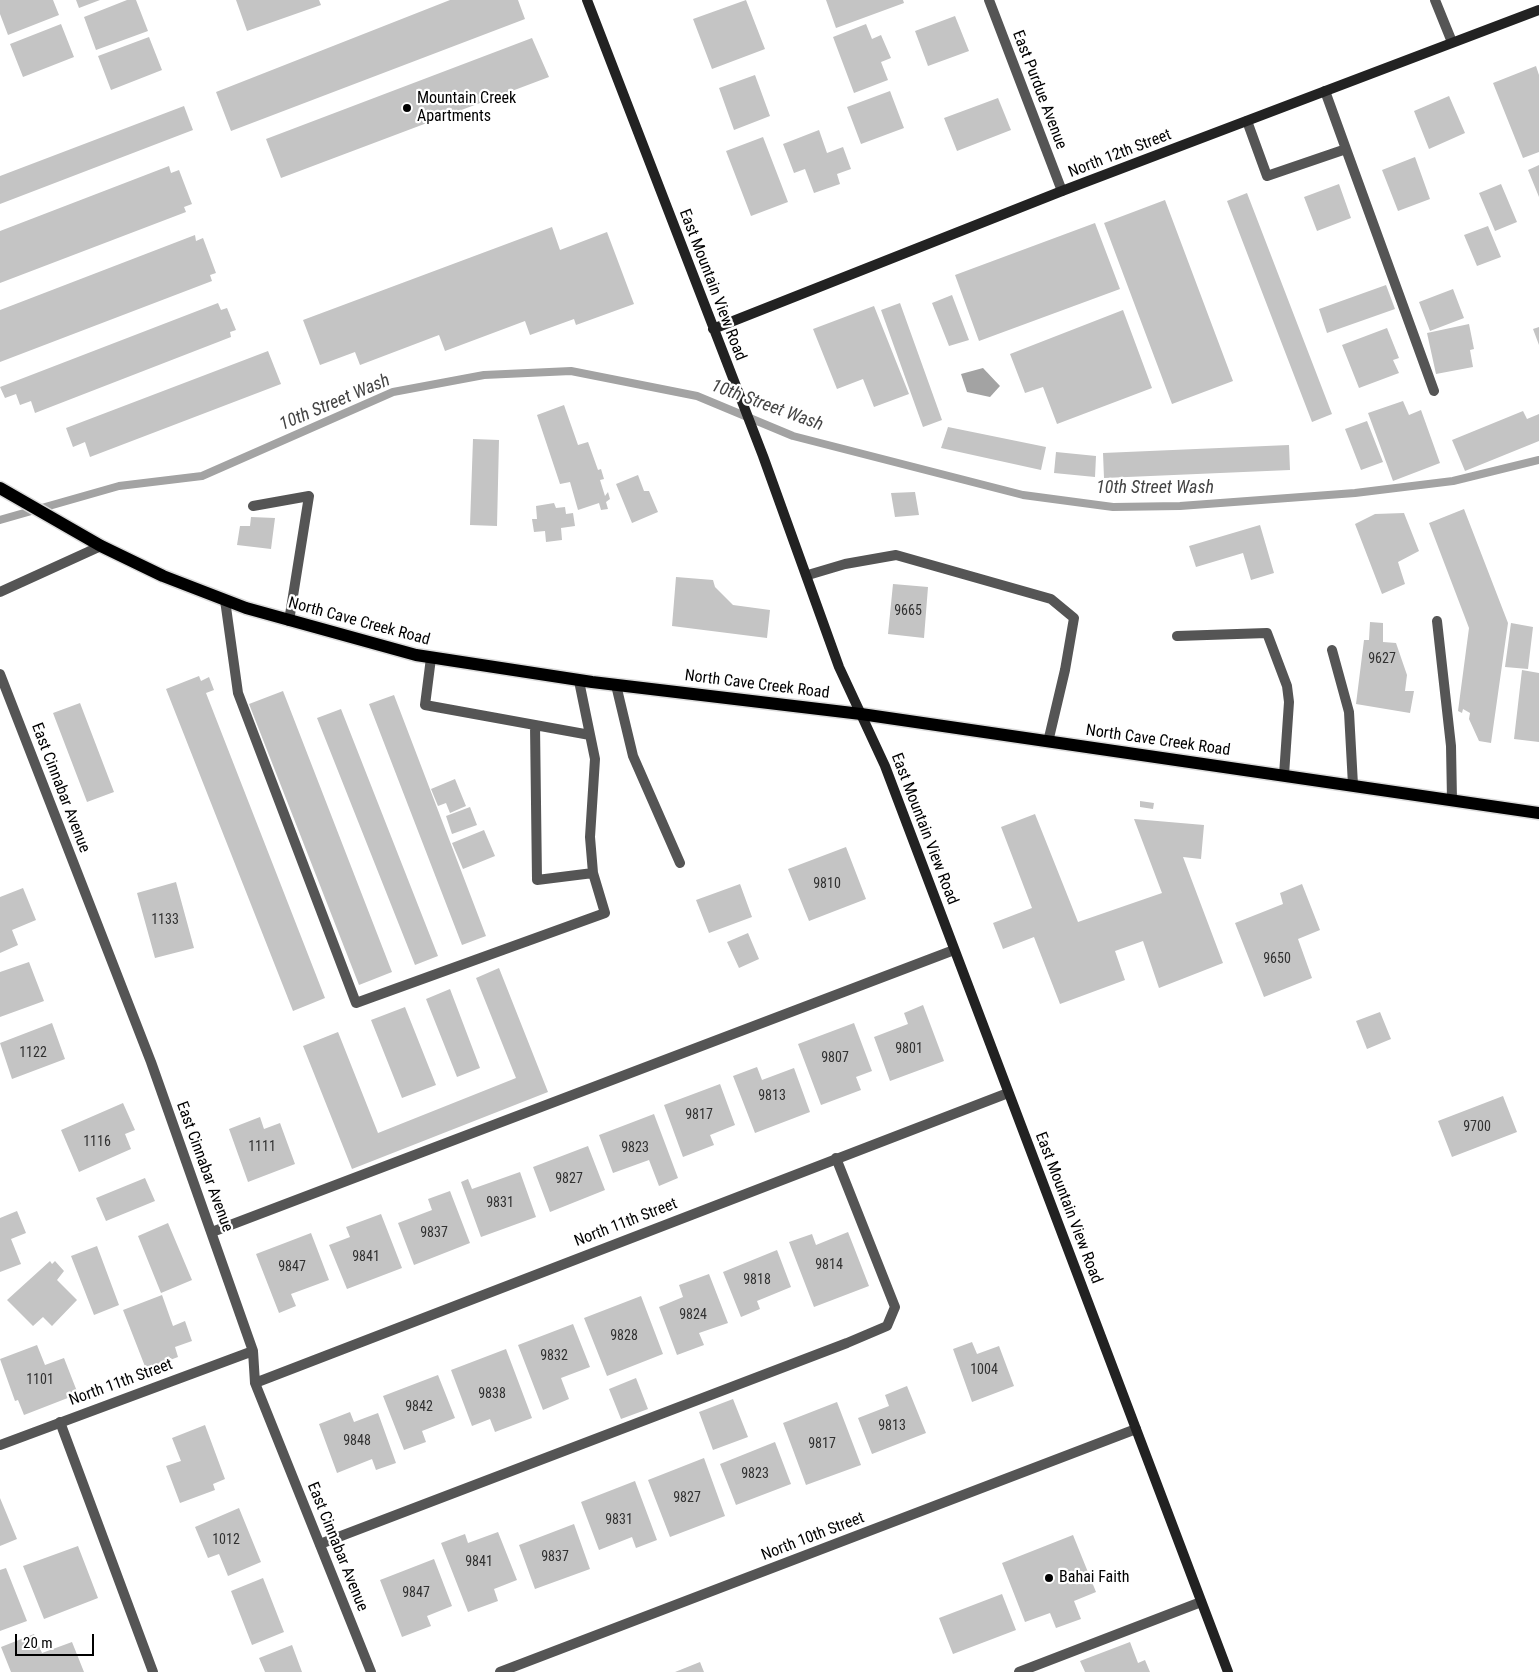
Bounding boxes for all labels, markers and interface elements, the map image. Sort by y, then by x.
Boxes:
street label: East Purdue Avenue [1008,28,1070,152]
place label: Mountain Creek Apartments [417,89,516,127]
marker: Mountain Creek Apartments [401,102,413,114]
street label: North 12th Street [1066,126,1174,182]
street label: East Mountain View Road [674,207,750,363]
water label: 10th Street Wash [277,370,393,436]
water label: 10th Street Wash [708,376,826,436]
water label: 10th Street Wash [1096,477,1214,499]
street label: North Cave Creek Road [286,594,432,650]
house number: 9665 [894,603,922,619]
house number: 9627 [1368,651,1396,667]
street label: North Cave Creek Road [684,667,830,703]
street label: East Cinnabar Avenue [26,720,94,856]
street label: North Cave Creek Road [1085,721,1231,761]
street label: East Mountain View Road [886,751,962,907]
house number: 9810 [813,876,841,892]
house number: 1133 [151,912,179,928]
house number: 9650 [1263,951,1291,967]
house number: 9801 [895,1041,923,1057]
house number: 1122 [19,1045,47,1061]
house number: 9807 [821,1050,849,1066]
house number: 9813 [758,1088,786,1104]
street label: East Cinnabar Avenue [171,1099,237,1235]
house number: 9817 [685,1107,713,1123]
house number: 9700 [1463,1119,1491,1135]
street label: East Mountain View Road [1030,1130,1106,1286]
house number: 1116 [83,1134,111,1150]
house number: 1111 [248,1139,276,1155]
house number: 9823 [621,1140,649,1156]
house number: 9827 [555,1171,583,1187]
house number: 9831 [486,1195,514,1211]
street label: North 11th Street [572,1195,680,1251]
house number: 9837 [420,1225,448,1241]
house number: 9841 [352,1249,380,1265]
house number: 9814 [815,1257,843,1273]
house number: 9847 [278,1259,306,1275]
house number: 9818 [743,1272,771,1288]
house number: 9824 [679,1307,707,1323]
house number: 9828 [610,1328,638,1344]
house number: 9832 [540,1348,568,1364]
street label: North 11th Street [67,1355,175,1411]
house number: 1004 [970,1362,998,1378]
house number: 1101 [26,1372,54,1388]
house number: 9838 [478,1386,506,1402]
house number: 9842 [405,1399,433,1415]
house number: 9813 [878,1418,906,1434]
house number: 9848 [343,1433,371,1449]
house number: 9817 [808,1436,836,1452]
house number: 9823 [741,1466,769,1482]
street label: East Cinnabar Avenue [302,1480,372,1614]
house number: 9827 [673,1490,701,1506]
street label: North 10th Street [759,1509,867,1565]
house number: 9831 [605,1512,633,1528]
house number: 1012 [212,1532,240,1548]
house number: 9837 [541,1549,569,1565]
house number: 9841 [465,1554,493,1570]
place label: Bahai Faith [1059,1568,1129,1588]
marker: Bahai Faith [1043,1572,1055,1584]
house number: 9847 [402,1585,430,1601]
scale bar [18,1624,96,1656]
text: 20 m [23,1634,53,1652]

